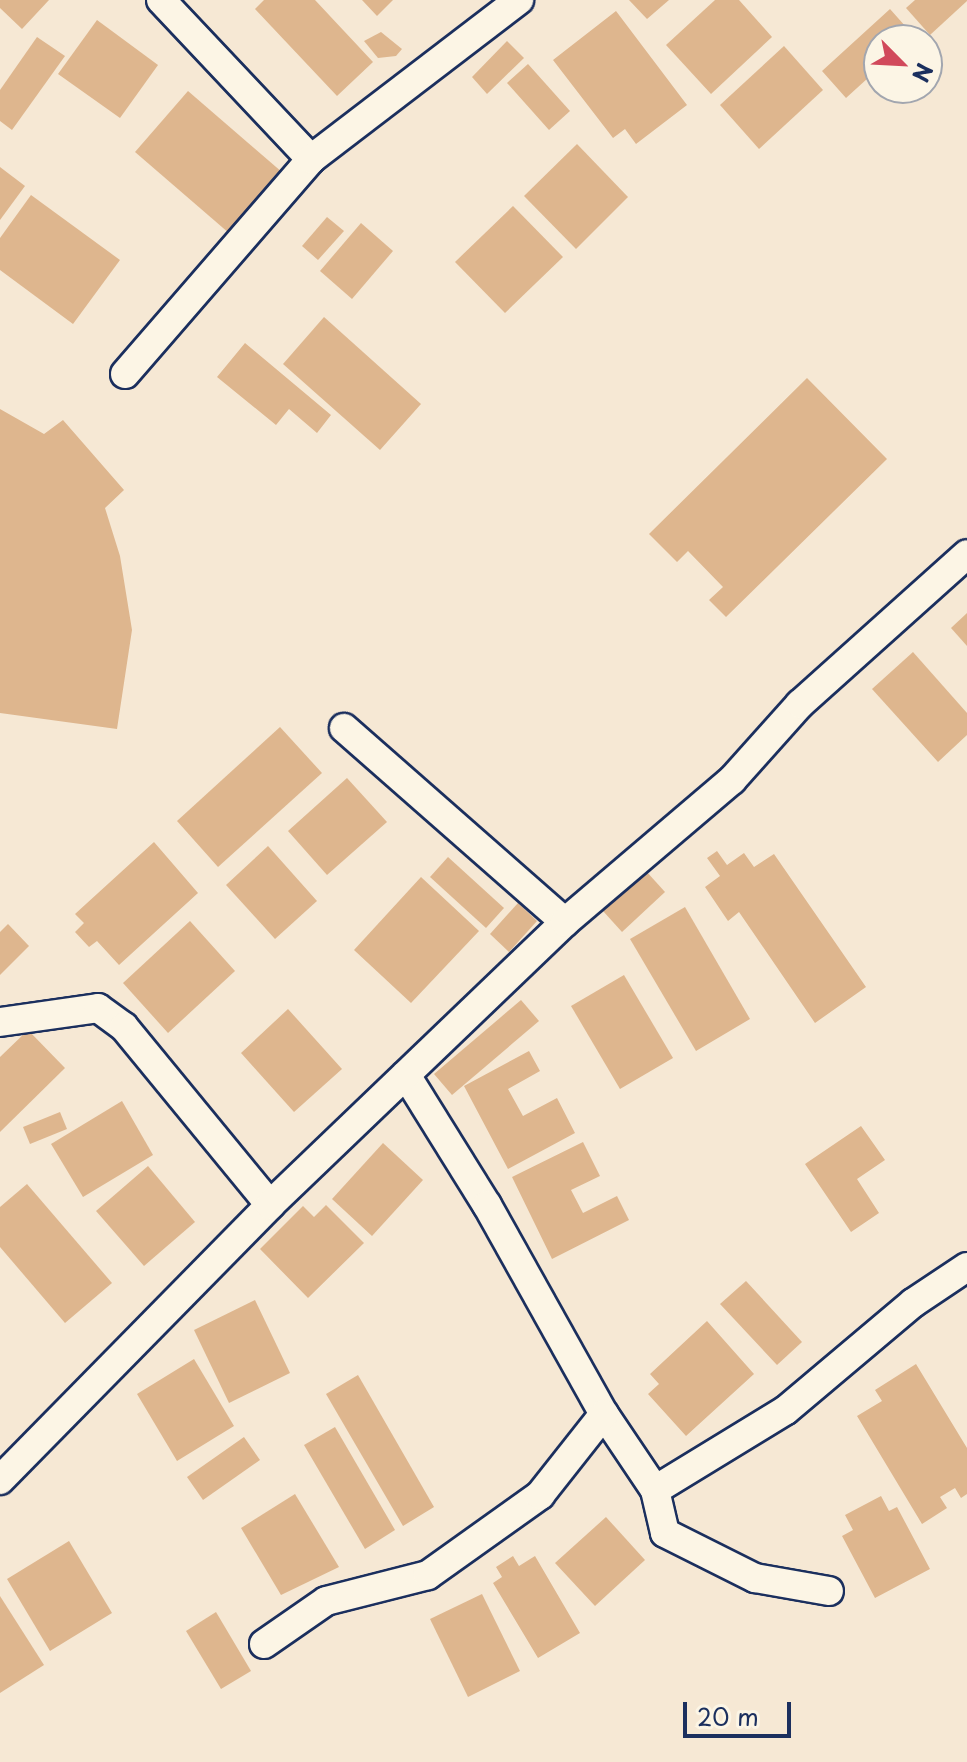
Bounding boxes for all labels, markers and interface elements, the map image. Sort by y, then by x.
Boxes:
north arrow [863,24,943,104]
text: N [905,58,942,88]
scale bar [687,1686,795,1736]
text: 20 m [697,1698,759,1734]

